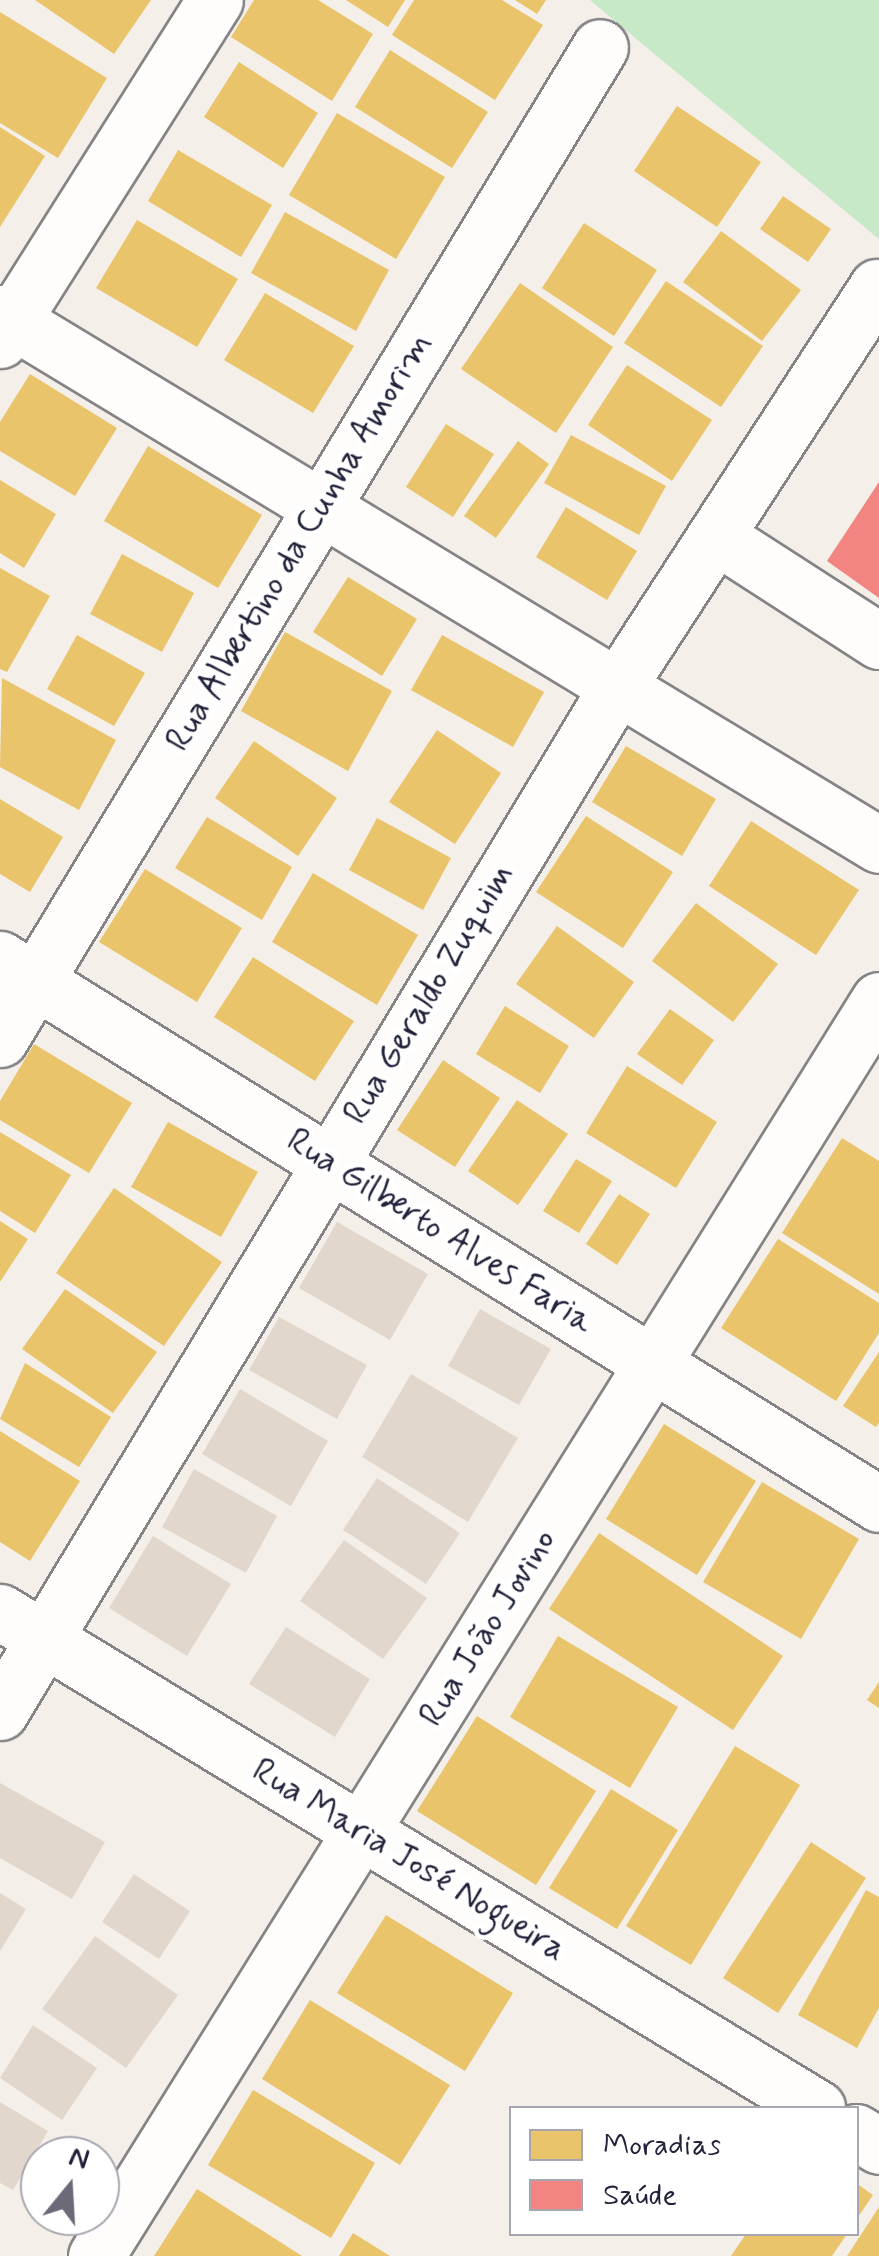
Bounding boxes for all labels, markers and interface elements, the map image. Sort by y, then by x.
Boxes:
street label: Rua Albertino da Cunha Amorim [158,326,440,758]
street label: Rua Geraldo Zuquim [334,855,524,1133]
street label: Rua Gilberto Alves Faria [279,1119,601,1343]
street label: Rua João Jovino [410,1521,566,1735]
street label: Rua Maria José Nogueira [243,1749,575,1971]
legend [509,2106,859,2236]
text: Moradias [603,2126,721,2165]
north arrow [20,2136,120,2236]
text: N [64,2138,93,2179]
text: Saúde [603,2176,677,2215]

